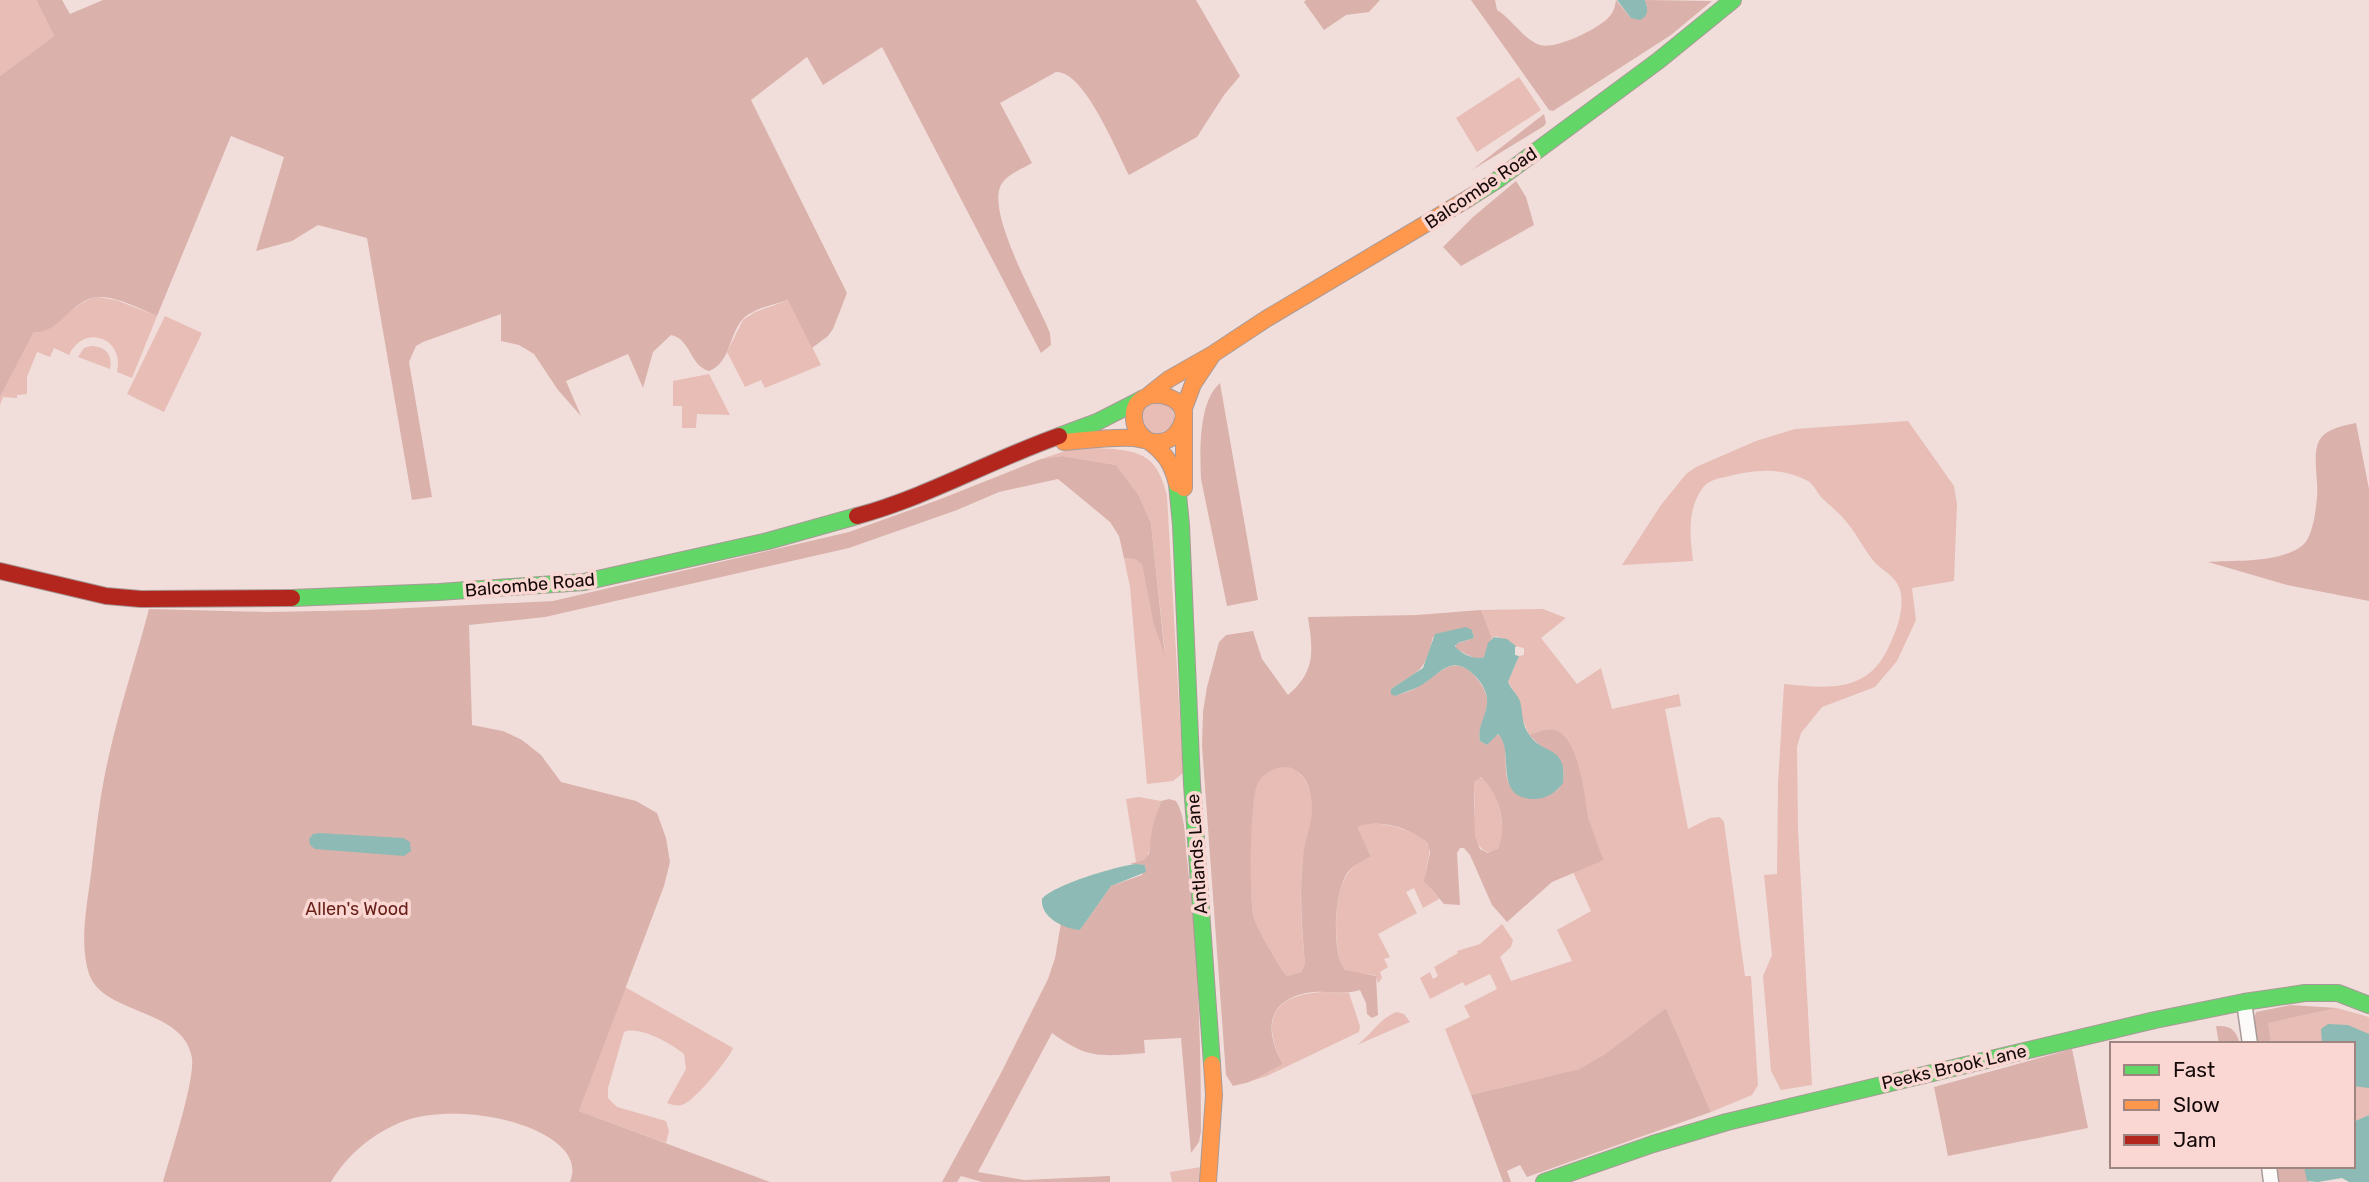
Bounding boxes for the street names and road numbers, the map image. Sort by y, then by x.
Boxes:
street label: Balcombe Road [1421,142,1541,234]
street label: Balcombe Road [464,568,596,602]
street label: Antlands Lane [1182,793,1212,915]
street label: Peeks Brook Lane [1879,1040,2029,1094]

